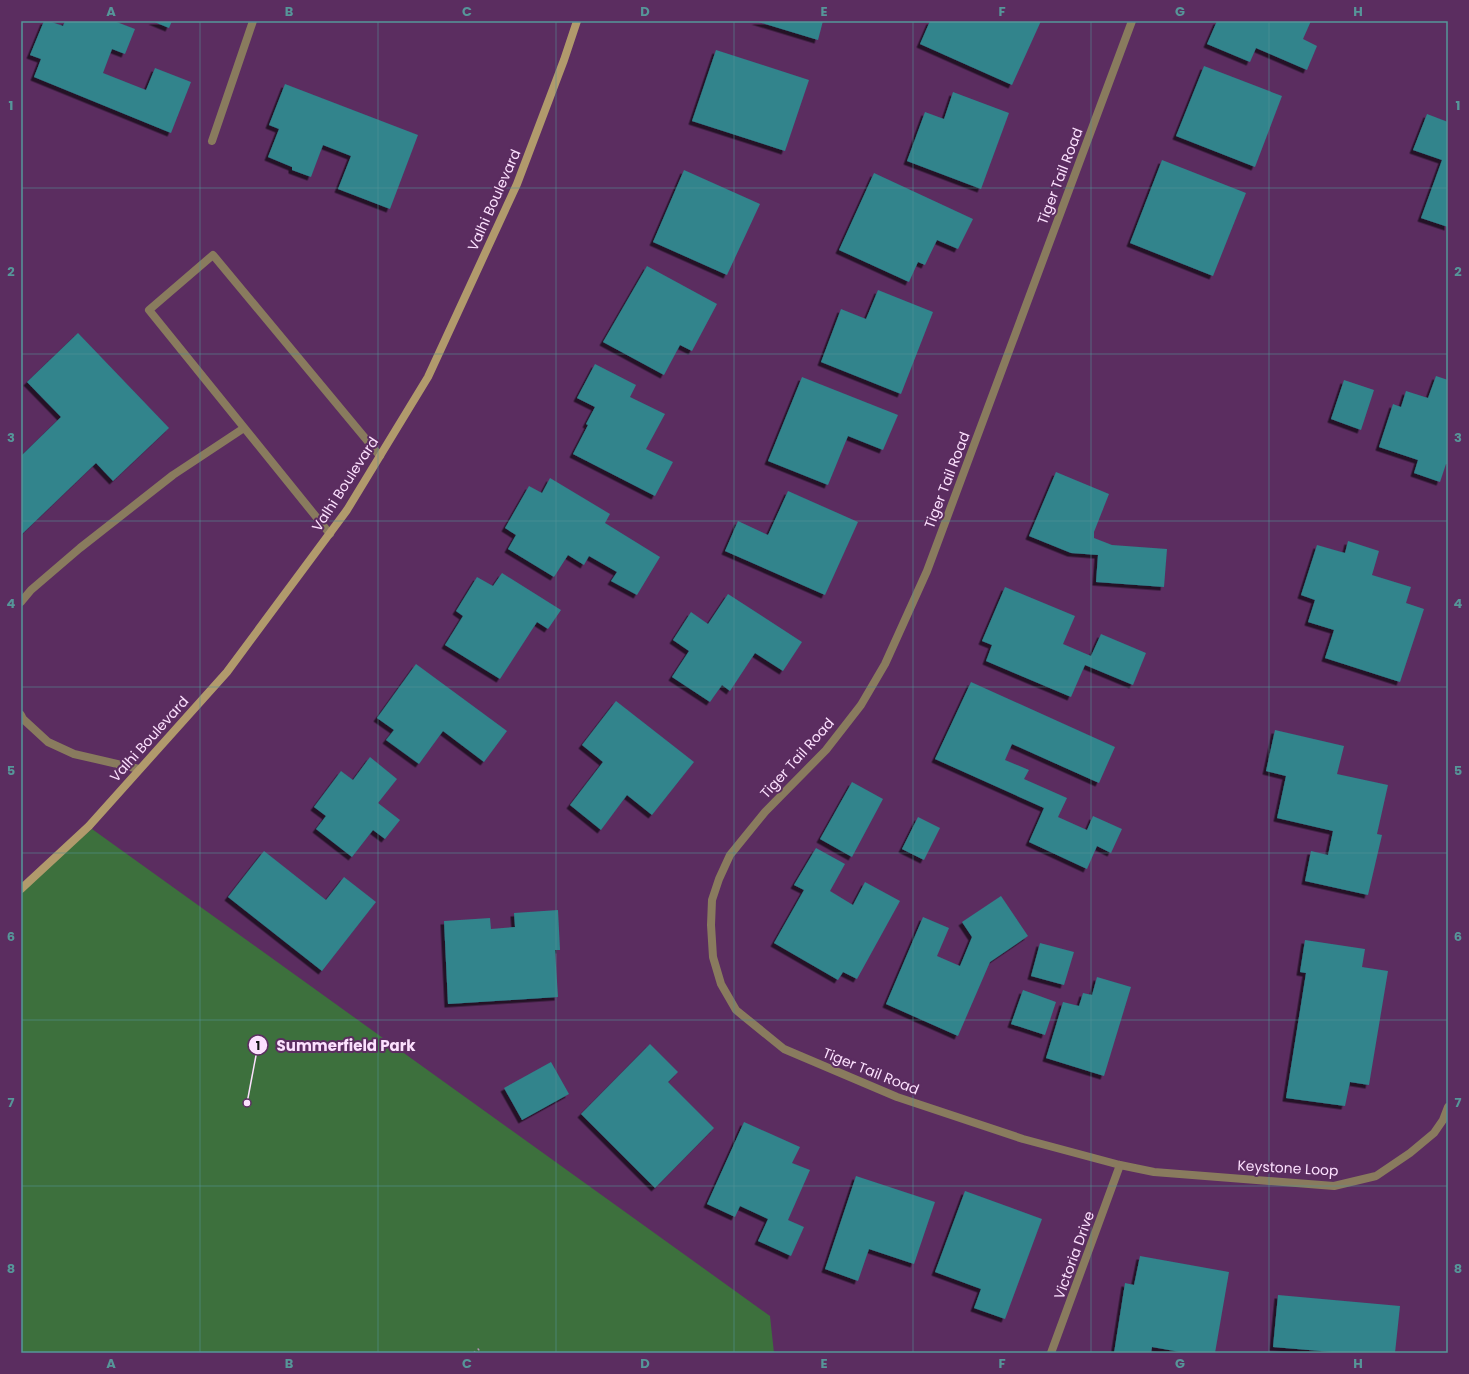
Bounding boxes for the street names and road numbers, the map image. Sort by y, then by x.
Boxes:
street label: Tiger Tail Road [1032,125,1088,227]
street label: Valhi Boulevard [463,146,525,254]
street label: Tiger Tail Road [919,429,975,531]
street label: Valhi Boulevard [307,433,383,535]
street label: Valhi Boulevard [105,692,193,786]
street label: Tiger Tail Road [755,713,839,803]
street label: Tiger Tail Road [820,1043,922,1099]
street label: Keystone Loop [1237,1155,1339,1181]
street label: Victoria Drive [1049,1208,1099,1302]

